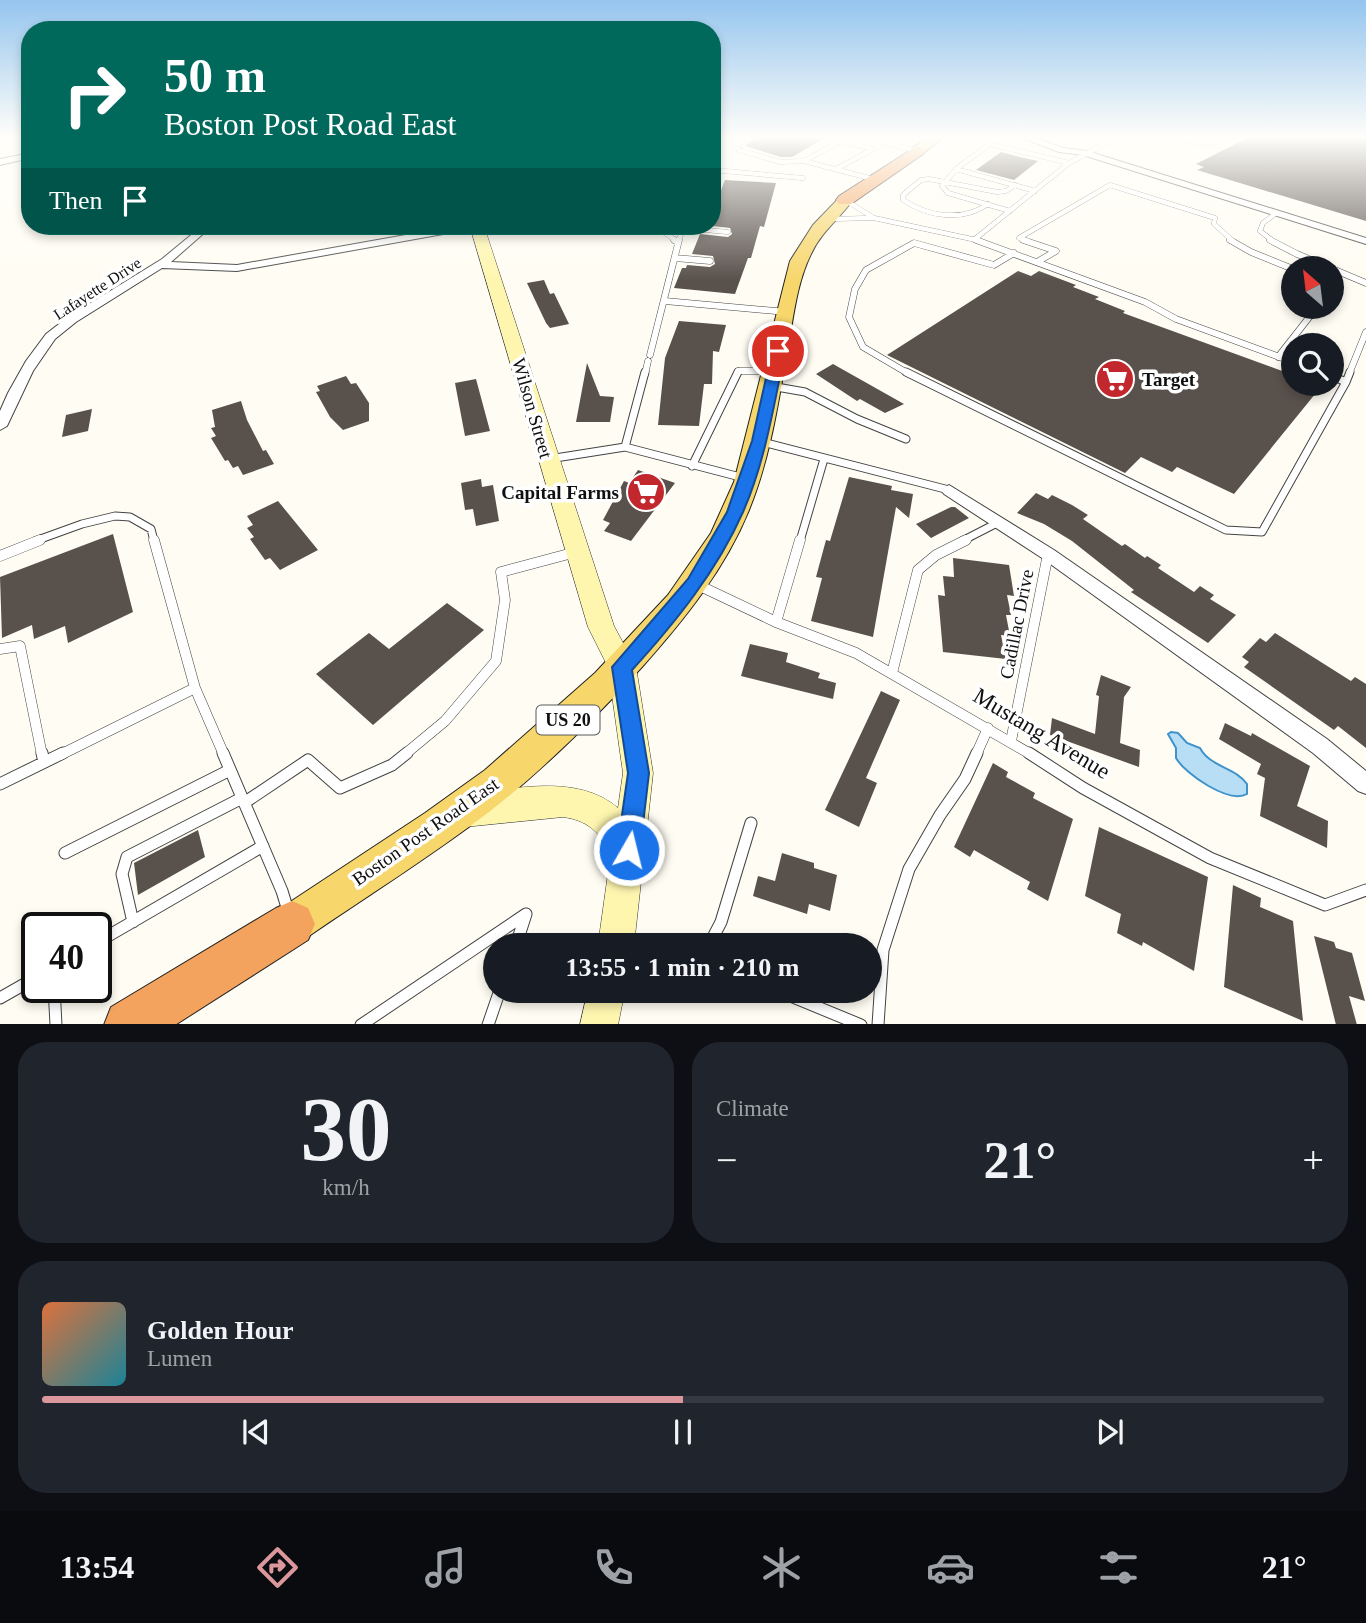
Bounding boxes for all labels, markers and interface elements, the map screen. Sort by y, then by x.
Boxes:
text: 50 m [164,48,266,103]
icon: right [49,49,140,140]
text: Boston Post Road East [164,106,456,142]
icon: arrive [116,182,154,220]
text: Then [49,186,102,215]
street label: Lafayette Drive [50,254,145,324]
north arrow [1281,256,1344,318]
map controls [1281,256,1344,396]
pin [748,321,808,381]
icon: arrive [759,332,797,370]
button: search [1281,333,1344,396]
street label: Wilson Street [508,356,557,461]
supermarket icon: Target [1094,358,1136,400]
place label: Target [1142,369,1196,390]
supermarket icon: Capital Farms [625,471,667,513]
place label: Capital Farms [501,482,619,503]
street label: Cadillac Drive [996,567,1037,681]
street label: Mustang Avenue [969,683,1115,784]
road number: US 20 [536,706,600,734]
street label: Boston Post Road East [348,773,503,890]
position arrow [592,813,666,887]
speed limit sign: 40 [21,912,112,1003]
text: 13:55 · 1 min · 210 m [566,953,800,982]
text: 30 [301,1079,392,1180]
text: Climate [716,1096,789,1121]
text: 21° [984,1132,1056,1189]
text: − [716,1139,737,1181]
text: + [1303,1139,1324,1181]
text: km/h [322,1175,370,1200]
text: Golden Hour [147,1316,294,1345]
text: Lumen [147,1346,212,1371]
icon: previous [237,1413,275,1451]
icon: pause [664,1413,702,1451]
icon: next [1091,1413,1129,1451]
icon: directions [253,1543,302,1592]
icon: music [421,1543,470,1592]
icon: phone [589,1543,638,1592]
icon: climate [757,1543,806,1592]
icon: car [926,1543,975,1592]
icon: filters [1094,1543,1143,1592]
text: 13:54 [60,1549,134,1585]
text: 21° [1262,1549,1306,1585]

